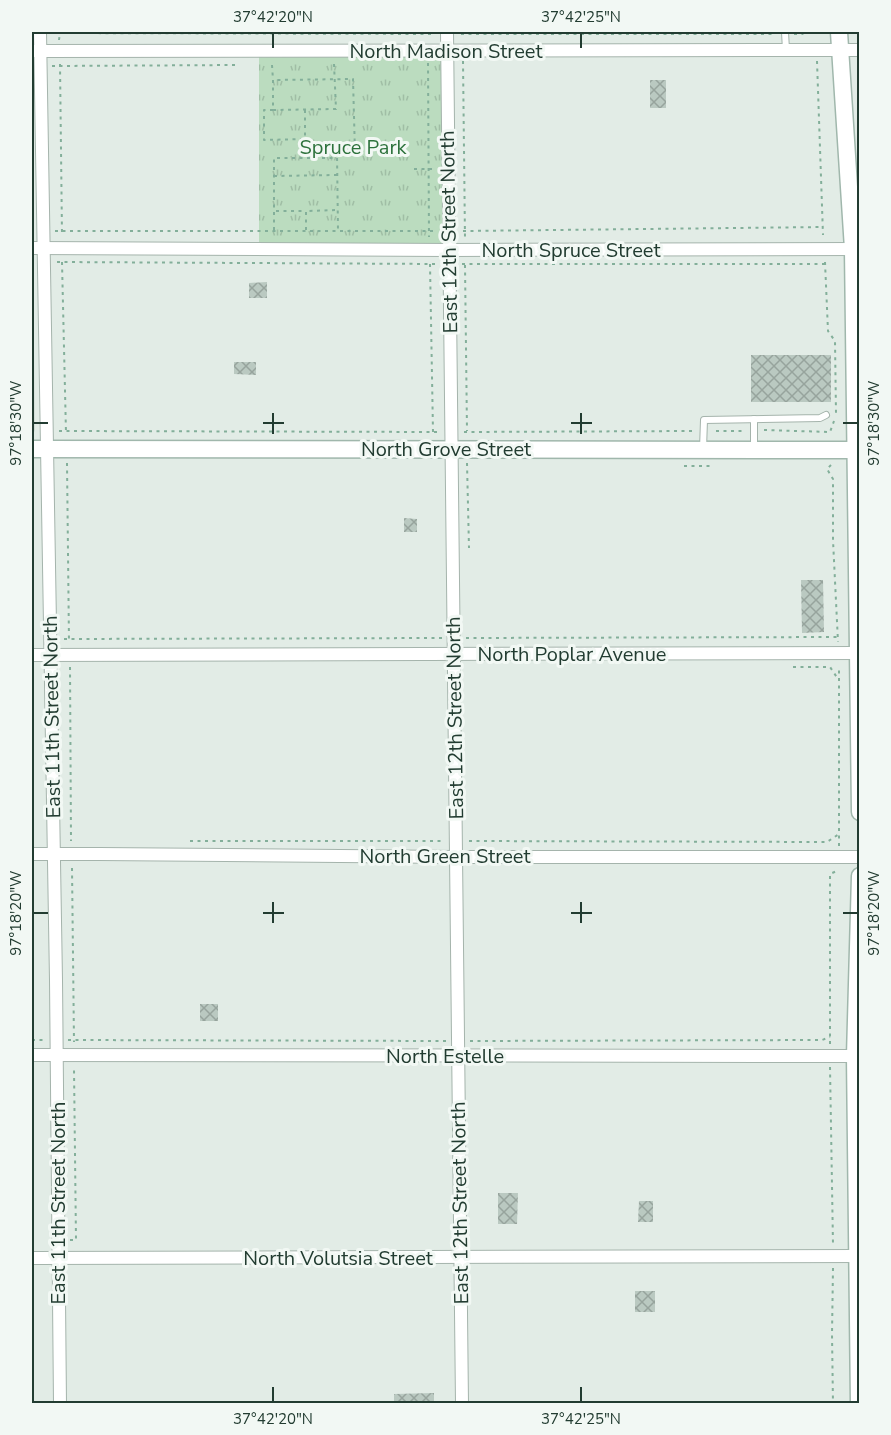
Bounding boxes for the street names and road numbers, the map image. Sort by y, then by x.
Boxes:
street label: North Madison Street [350,38,543,65]
street label: East 12th Street North [434,130,464,334]
street label: North Spruce Street [482,237,661,264]
street label: North Grove Street [361,436,532,463]
street label: East 11th Street North [37,615,67,819]
street label: East 12th Street North [440,616,470,820]
street label: North Poplar Avenue [478,641,667,668]
street label: North Green Street [359,843,531,870]
street label: North Estelle [386,1043,504,1070]
street label: East 12th Street North [445,1101,475,1305]
street label: East 11th Street North [45,1102,72,1304]
street label: North Volutsia Street [243,1245,434,1272]

